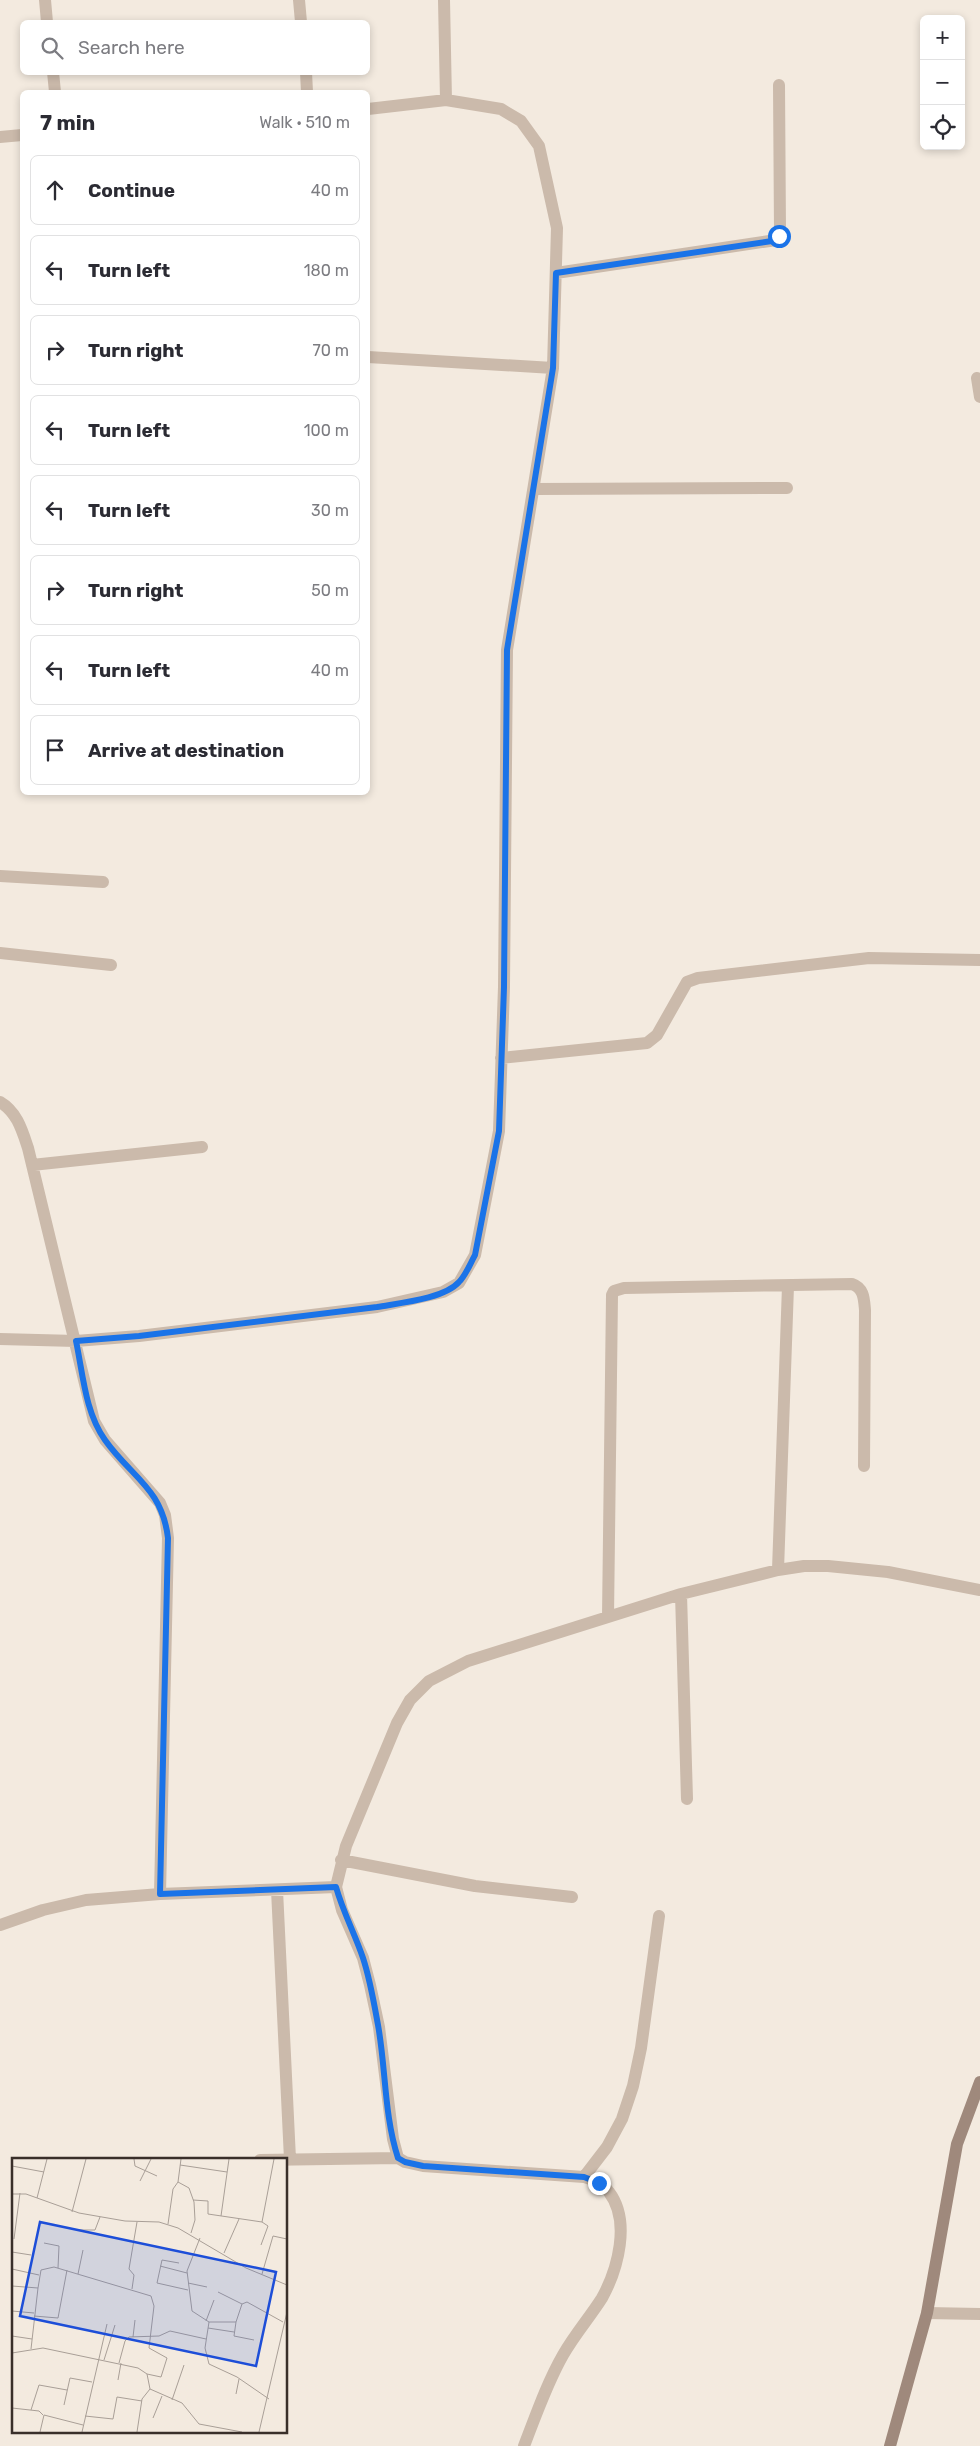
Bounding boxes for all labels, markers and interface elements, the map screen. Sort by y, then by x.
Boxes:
map controls [920,15,965,150]
button: + [920,15,965,60]
search box [20,20,370,75]
icon: search [38,34,66,62]
text: Search here [78,36,185,59]
button: − [920,60,965,105]
button: locate [920,105,965,150]
text: 7 min [40,110,95,135]
text: Walk · 510 m [259,113,350,132]
icon: ahead [41,176,69,204]
text: Continue [88,179,175,202]
text: 40 m [311,181,349,200]
route start [768,225,791,248]
icon: left [41,256,69,284]
text: Turn left [88,259,170,282]
text: 180 m [304,261,349,280]
icon: right [41,336,69,364]
text: Turn right [88,339,183,362]
text: 70 m [312,341,349,360]
icon: left [41,416,69,444]
text: Turn left [88,419,170,442]
text: 100 m [304,421,349,440]
icon: left [41,496,69,524]
text: Turn left [88,499,170,522]
text: 30 m [311,501,349,520]
icon: right [41,576,69,604]
text: Turn right [88,579,183,602]
text: 50 m [311,581,349,600]
icon: left [41,656,69,684]
text: Turn left [88,659,170,682]
text: 40 m [311,661,349,680]
icon: arrive [41,736,69,764]
text: Arrive at destination [88,739,284,762]
inset map [12,2158,288,2434]
route end [588,2172,611,2195]

